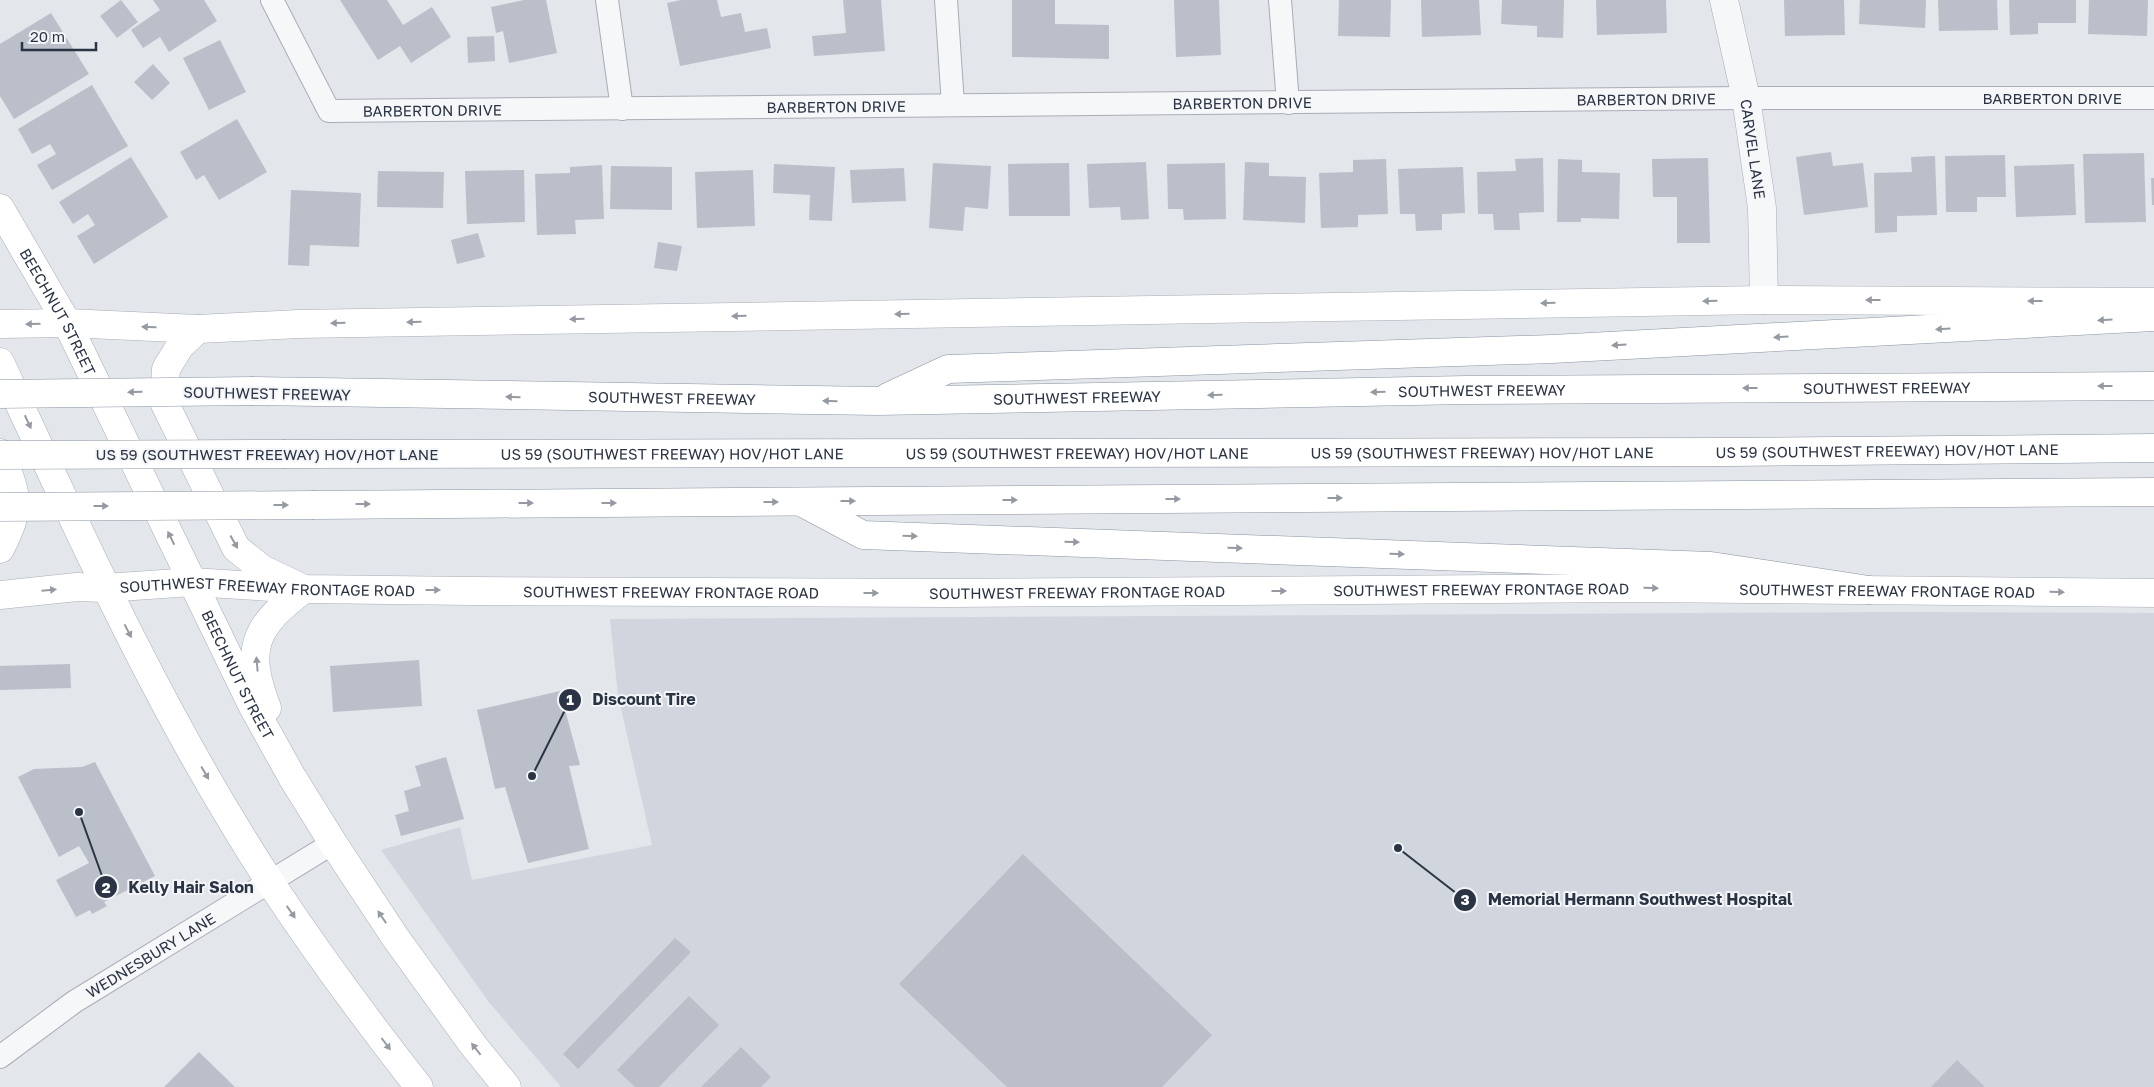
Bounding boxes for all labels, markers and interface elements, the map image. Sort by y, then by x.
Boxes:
scale bar [22,20,96,52]
text: 20 m [30,27,65,45]
street label: BARBERTON DRIVE [1576,89,1716,109]
street label: BARBERTON DRIVE [1983,89,2122,107]
street label: BARBERTON DRIVE [1172,93,1312,112]
street label: BARBERTON DRIVE [766,97,906,116]
street label: CARVEL LANE [1737,98,1770,200]
street label: BARBERTON DRIVE [363,100,502,120]
street label: BEECHNUT STREET [16,245,100,378]
one-way arrow [1865,296,1881,304]
one-way arrow [1702,297,1718,305]
one-way arrow [2027,297,2043,305]
one-way arrow [1540,300,1556,308]
one-way arrow [894,310,910,318]
one-way arrow [731,313,747,321]
one-way arrow [569,315,585,323]
one-way arrow [2097,317,2113,325]
one-way arrow [406,318,422,326]
one-way arrow [330,319,346,327]
one-way arrow [25,320,41,328]
one-way arrow [141,323,157,331]
one-way arrow [1935,325,1951,333]
one-way arrow [1773,333,1789,341]
one-way arrow [1610,342,1626,350]
street label: SOUTHWEST FREEWAY [1803,378,1971,397]
street label: SOUTHWEST FREEWAY [1398,380,1566,400]
one-way arrow [2097,382,2113,390]
street label: SOUTHWEST FREEWAY [183,383,351,403]
one-way arrow [1742,384,1758,392]
street label: SOUTHWEST FREEWAY [588,387,756,408]
street label: SOUTHWEST FREEWAY [993,387,1161,408]
one-way arrow [126,388,142,396]
one-way arrow [1370,388,1386,396]
one-way arrow [1207,391,1223,399]
one-way arrow [505,392,521,400]
one-way arrow [821,397,837,405]
one-way arrow [24,415,32,429]
street label: US 59 (SOUTHWEST FREEWAY) HOV/HOT LANE [1715,440,2059,461]
street label: US 59 (SOUTHWEST FREEWAY) HOV/HOT LANE [1310,443,1654,462]
street label: US 59 (SOUTHWEST FREEWAY) HOV/HOT LANE [500,444,844,463]
street label: US 59 (SOUTHWEST FREEWAY) HOV/HOT LANE [905,444,1249,462]
street label: US 59 (SOUTHWEST FREEWAY) HOV/HOT LANE [96,445,438,463]
one-way arrow [1328,494,1344,502]
one-way arrow [1165,495,1181,503]
one-way arrow [1003,496,1019,504]
one-way arrow [840,497,856,505]
one-way arrow [764,498,780,506]
one-way arrow [518,499,534,507]
one-way arrow [601,499,617,507]
one-way arrow [355,500,371,508]
one-way arrow [273,501,289,509]
one-way arrow [93,502,109,510]
one-way arrow [167,531,175,545]
one-way arrow [902,533,918,541]
one-way arrow [230,535,238,550]
one-way arrow [1064,539,1080,547]
one-way arrow [1227,545,1243,553]
one-way arrow [1389,551,1405,559]
street label: SOUTHWEST FREEWAY FRONTAGE ROAD [119,573,415,599]
street label: SOUTHWEST FREEWAY FRONTAGE ROAD [1333,579,1629,599]
street label: SOUTHWEST FREEWAY FRONTAGE ROAD [1739,580,2035,601]
street label: SOUTHWEST FREEWAY FRONTAGE ROAD [523,582,819,601]
street label: SOUTHWEST FREEWAY FRONTAGE ROAD [929,582,1225,602]
one-way arrow [1643,584,1659,592]
one-way arrow [41,586,57,594]
one-way arrow [426,587,442,595]
one-way arrow [1271,587,1287,595]
one-way arrow [2050,588,2066,596]
one-way arrow [863,589,879,597]
street label: BEECHNUT STREET [198,607,278,742]
one-way arrow [123,624,132,638]
one-way arrow [253,656,261,672]
callout: Discount Tire [558,684,706,715]
text: Discount Tire [592,689,696,709]
text: 1 [566,690,574,708]
one-way arrow [201,767,210,780]
callout: Kelly Hair Salon [94,872,264,903]
text: Kelly Hair Salon [128,877,254,897]
text: 2 [101,878,111,896]
callout: Memorial Hermann Southwest Hospital [1453,884,1802,915]
text: Memorial Hermann Southwest Hospital [1488,889,1793,909]
text: 3 [1460,890,1470,908]
one-way arrow [286,905,296,919]
street label: WEDNESBURY LANE [83,909,218,1001]
one-way arrow [377,910,387,924]
one-way arrow [380,1037,391,1050]
one-way arrow [471,1043,482,1056]

